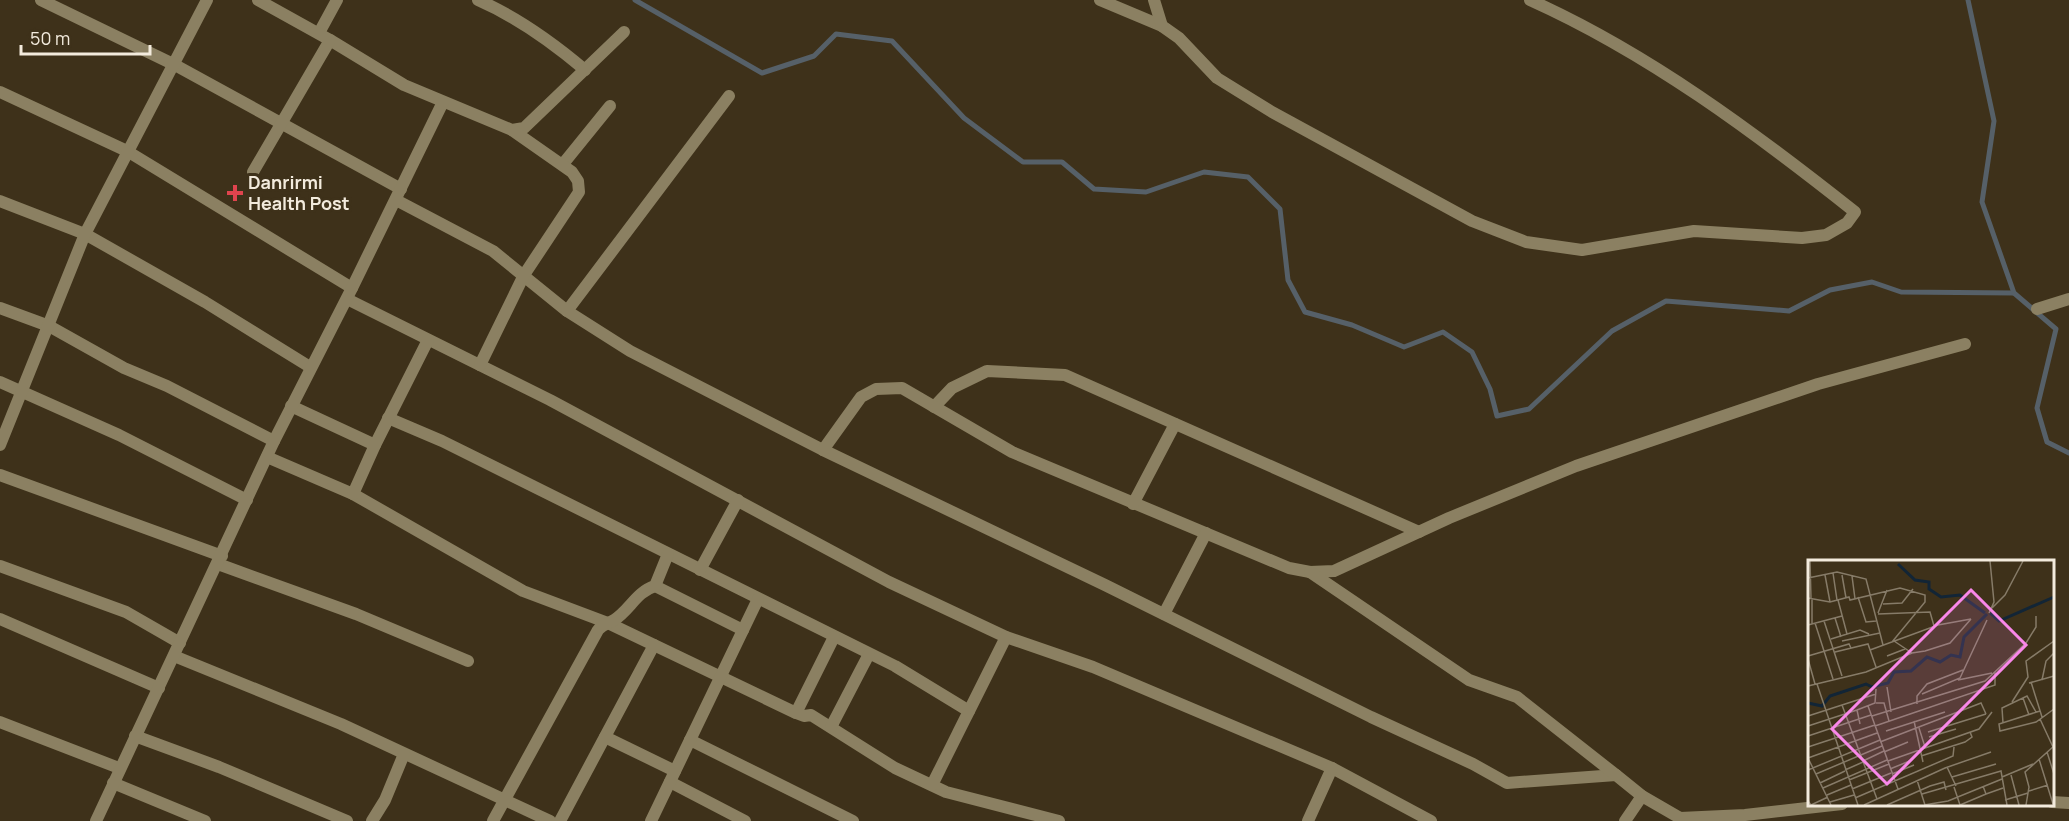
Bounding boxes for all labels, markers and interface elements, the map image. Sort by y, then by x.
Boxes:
scale bar [21,18,150,56]
text: 50 m [30,26,70,50]
place label: Danrirmi Health Post [248,170,350,215]
marker: Danrirmi Health Post [226,184,244,202]
inset map [1808,560,2054,806]

